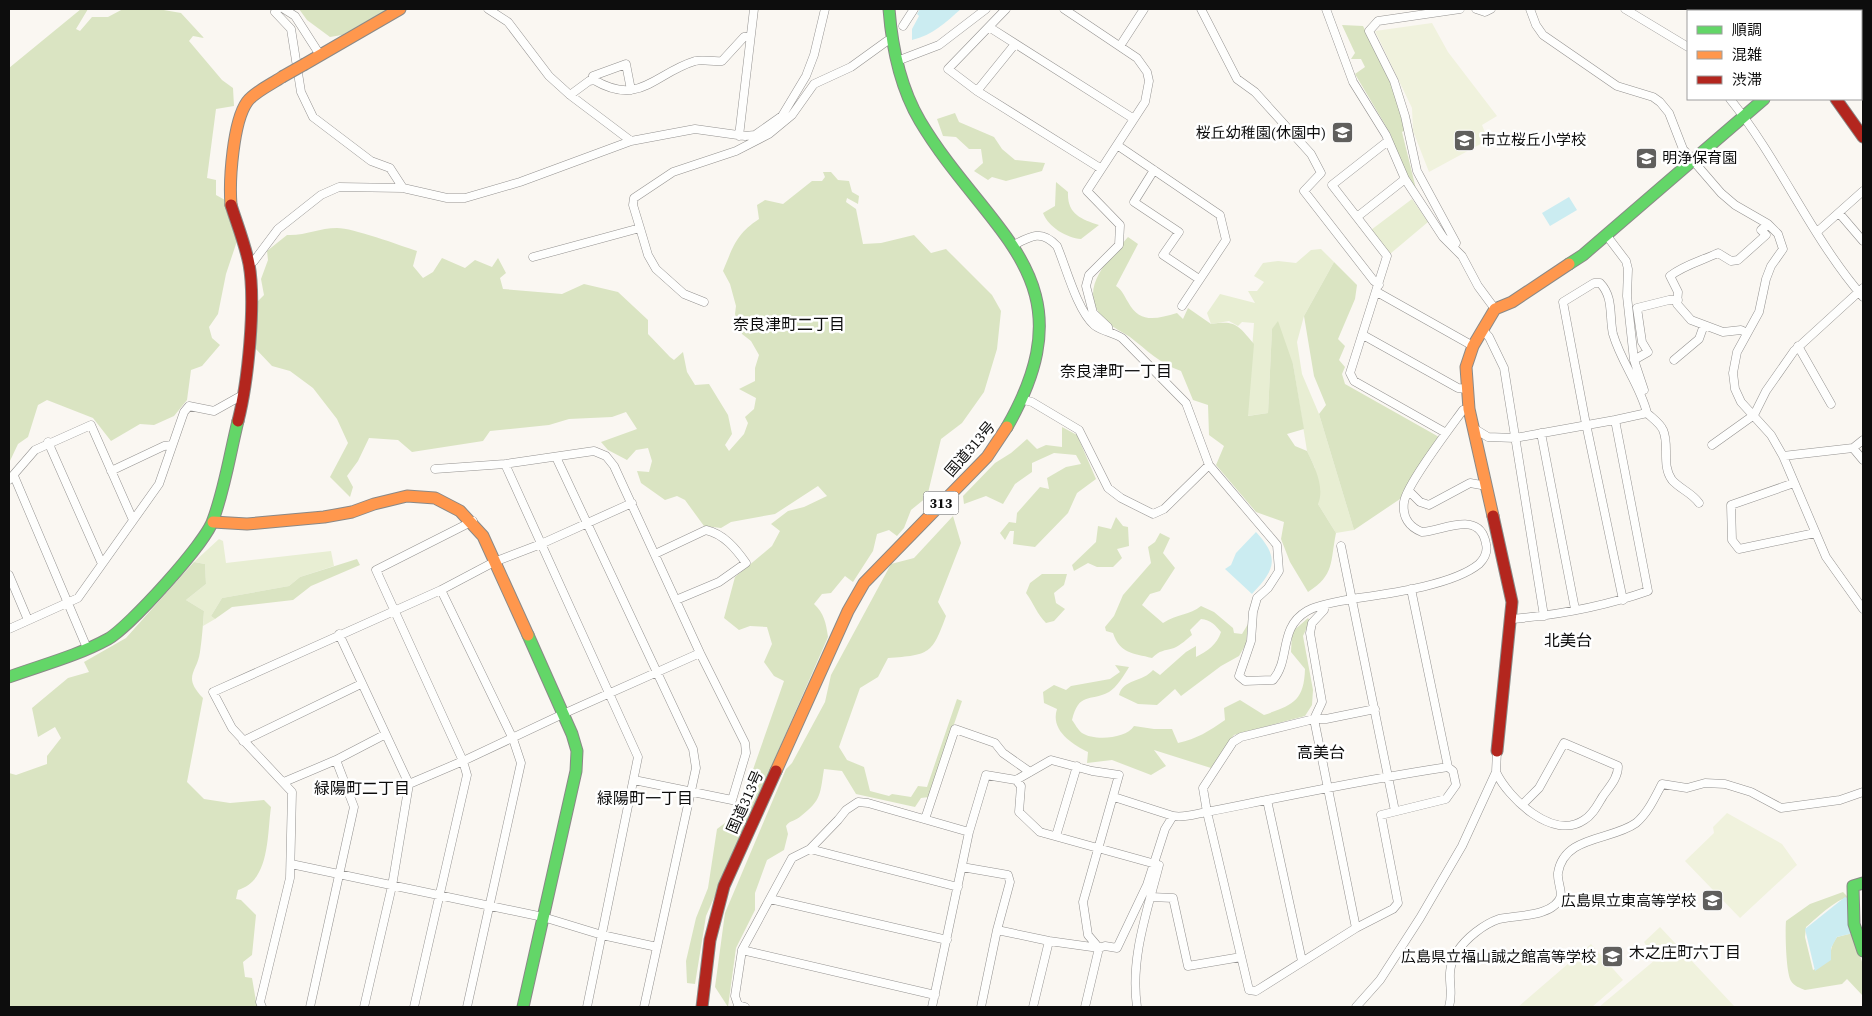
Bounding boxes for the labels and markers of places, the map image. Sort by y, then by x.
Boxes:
school or university icon: 桜丘幼稚園(休園中) [1330,121,1354,145]
place label: 桜丘幼稚園(休園中) [1196,122,1326,143]
school or university icon: 市立桜丘小学校 [1453,128,1477,152]
place label: 市立桜丘小学校 [1481,129,1586,150]
school or university icon: 明浄保育園 [1634,146,1658,170]
place label: 明浄保育園 [1662,147,1737,168]
school or university icon: 広島県立東高等学校 [1700,889,1724,913]
place label: 広島県立東高等学校 [1561,890,1696,911]
school or university icon: 広島県立福山誠之館高等学校 [1600,945,1624,969]
place label: 広島県立福山誠之館高等学校 [1401,946,1596,967]

